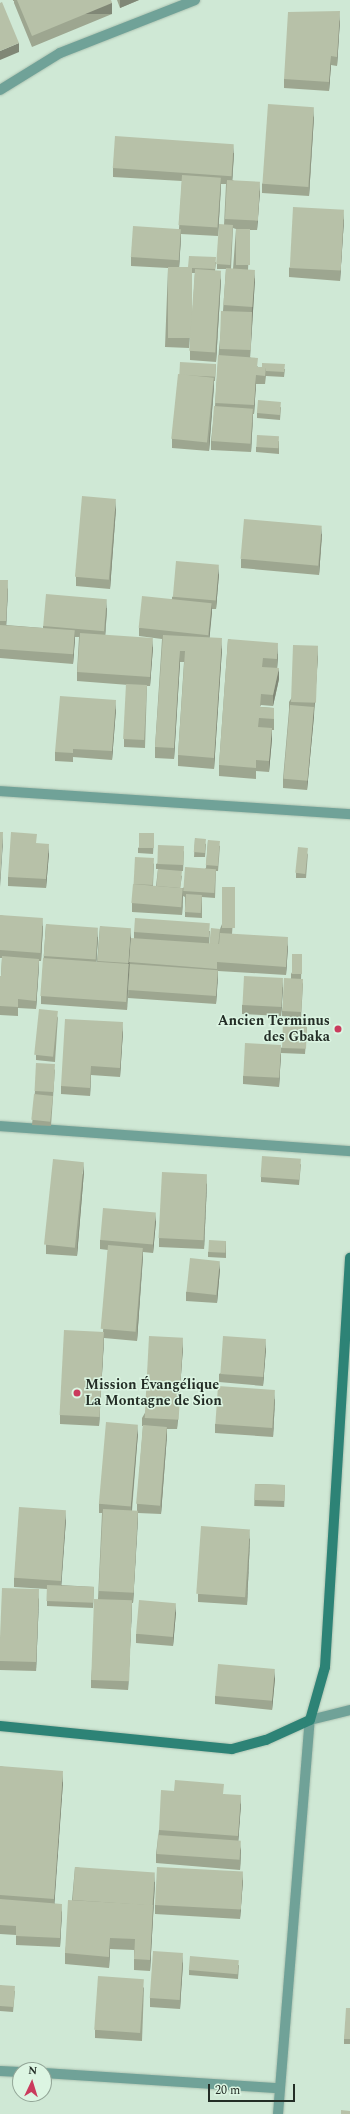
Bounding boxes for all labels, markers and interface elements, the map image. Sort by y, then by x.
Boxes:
place label: Ancien Terminus des Gbaka [218,1013,330,1046]
marker: Ancien Terminus des Gbaka [333,1024,343,1034]
place label: Mission Évangélique La Montagne de Sion [85,1377,222,1410]
marker: Mission Évangélique La Montagne de Sion [72,1388,82,1398]
north arrow [12,2062,52,2102]
text: N [28,2062,38,2079]
scale bar [210,2076,297,2102]
text: 20 m [215,2081,240,2100]

